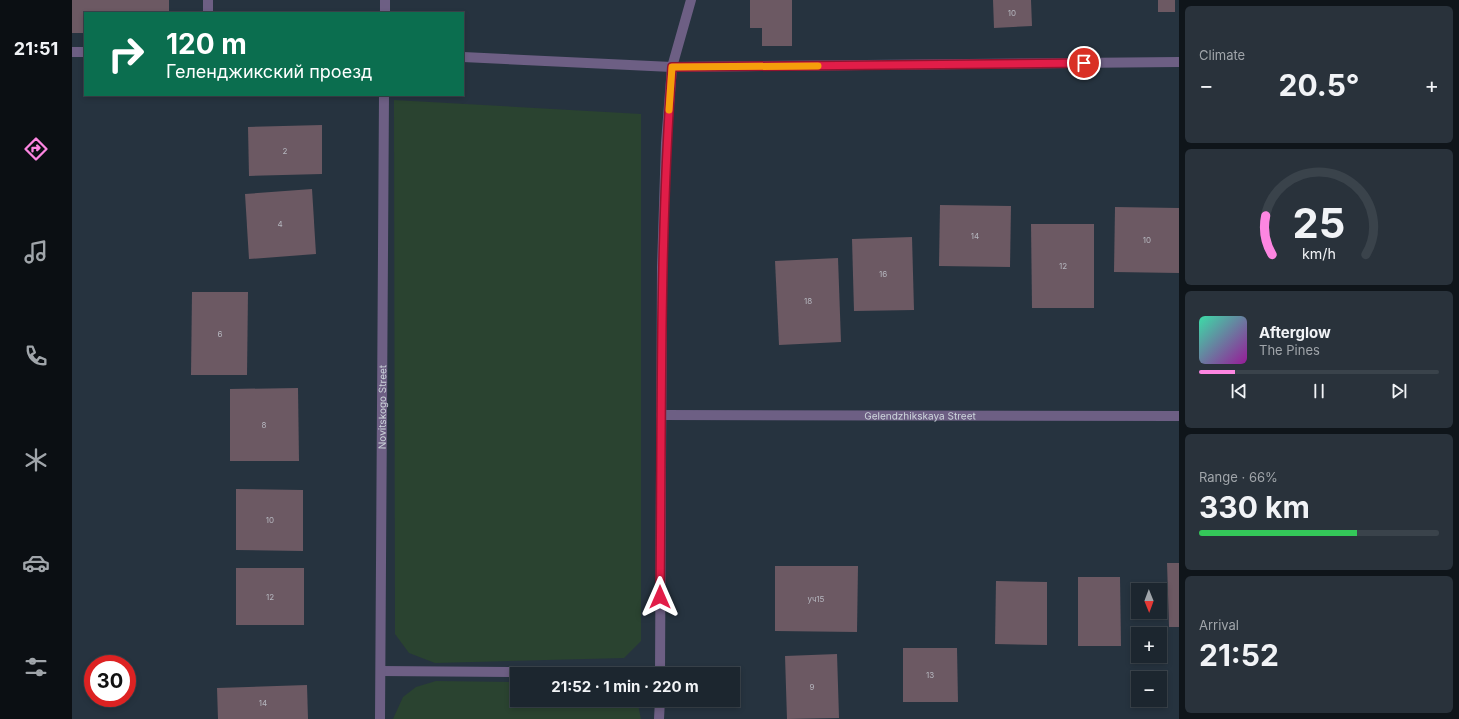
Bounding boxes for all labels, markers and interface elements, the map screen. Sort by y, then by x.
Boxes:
house number: 10 [1008,8,1016,18]
text: 120 m [166,27,247,61]
icon: right [100,28,152,80]
text: 21:51 [14,38,58,59]
pin [1067,46,1101,80]
text: Climate [1199,47,1245,63]
icon: arrive [1073,52,1095,74]
text: Геленджикский проезд [166,61,372,82]
text: 20.5° [1279,67,1359,103]
text: − [1199,72,1214,98]
text: + [1424,72,1439,98]
icon: directions [22,135,50,163]
house number: 2 [283,146,288,156]
text: 25 [1293,198,1345,248]
house number: 4 [277,219,283,229]
house number: 14 [971,231,979,241]
house number: 10 [1143,235,1151,245]
icon: music [22,238,50,266]
text: km/h [1302,244,1336,261]
house number: 12 [1059,261,1067,271]
house number: 16 [879,269,887,279]
house number: 18 [804,296,812,306]
text: Afterglow [1259,323,1331,342]
house number: 6 [218,329,223,339]
icon: phone [22,342,50,370]
text: The Pines [1259,342,1320,358]
street label: Novitskogo Street [376,364,388,449]
icon: previous [1228,380,1250,402]
icon: pause [1308,380,1330,402]
icon: next [1388,380,1410,402]
street label: Gelendzhikskaya Street [864,409,977,422]
house number: 8 [262,420,267,430]
icon: climate [22,446,50,474]
text: Range · 66% [1199,469,1278,485]
text: 330 km [1199,489,1310,525]
house number: 10 [266,515,274,525]
icon: car [22,549,50,577]
position arrow [639,576,681,618]
north arrow [1131,583,1167,619]
map controls [1131,583,1167,707]
house number: 12 [266,592,274,602]
house number: уч15 [808,594,825,604]
text: Arrival [1199,617,1239,633]
button: + [1131,627,1167,663]
text: 21:52 [1199,637,1279,673]
icon: filters [22,653,50,681]
speed limit sign: 30 [84,655,136,707]
house number: 13 [926,670,934,680]
button: − [1131,671,1167,707]
text: 21:52 · 1 min · 220 m [551,677,699,696]
house number: 9 [810,682,815,692]
house number: 14 [259,698,267,708]

